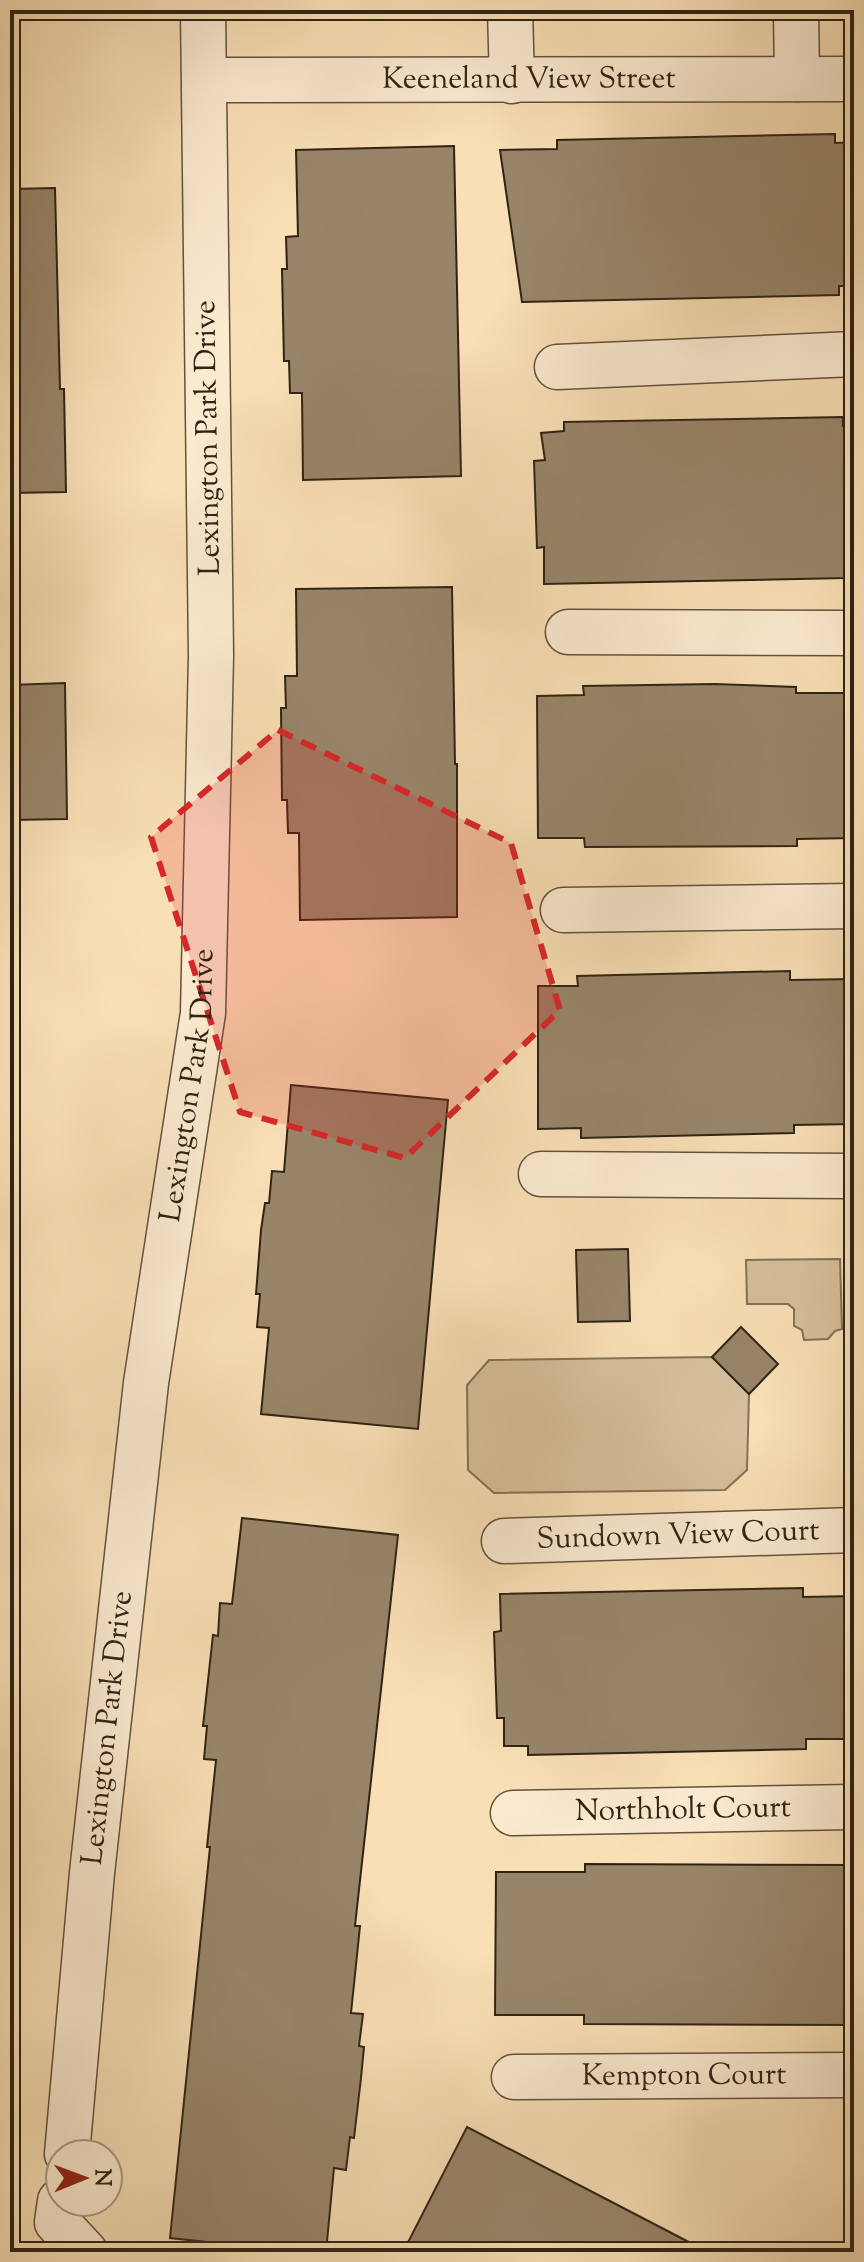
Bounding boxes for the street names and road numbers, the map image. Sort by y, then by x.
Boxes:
street label: Keeneland View Street [382,58,676,101]
street label: Lexington Park Drive [185,300,233,576]
street label: Lexington Park Drive [150,948,226,1225]
street label: Sundown View Court [536,1510,820,1561]
street label: Lexington Park Drive [72,1589,144,1867]
street label: Northholt Court [575,1787,791,1833]
street label: Kempton Court [581,2054,787,2098]

